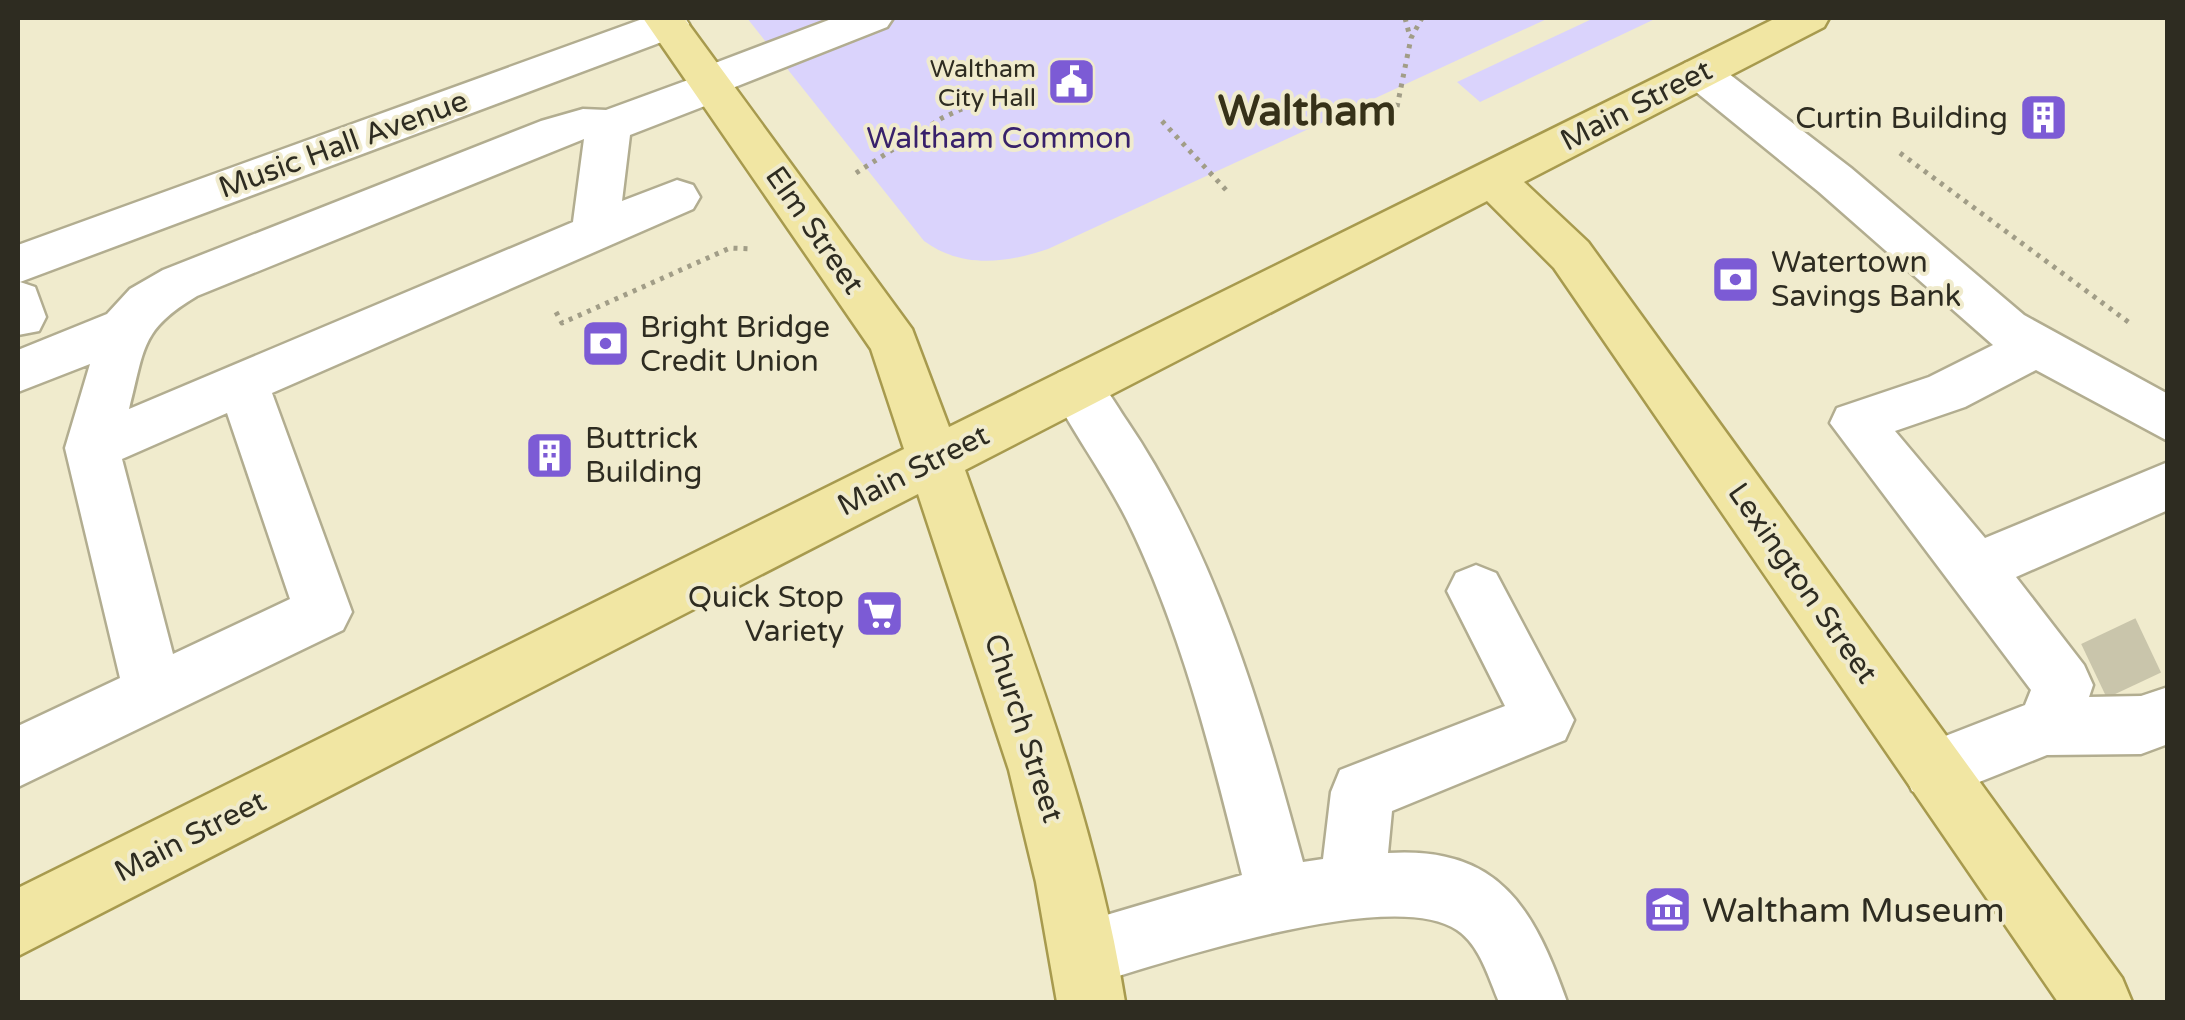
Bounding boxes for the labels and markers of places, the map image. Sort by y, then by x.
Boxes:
place label: Waltham City Hall [930,54,1036,113]
public building icon: Waltham City Hall [1045,56,1097,108]
building icon: Curtin Building [2017,92,2069,144]
place label: Curtin Building [1795,100,2008,137]
place label: Watertown Savings Bank [1771,244,1961,315]
bank icon: Watertown Savings Bank [1710,253,1762,305]
place label: Bright Bridge Credit Union [640,309,830,380]
bank icon: Bright Bridge Credit Union [579,318,631,370]
place label: Buttrick Building [585,420,702,491]
building icon: Buttrick Building [524,429,576,481]
place label: Quick Stop Variety [688,579,844,650]
supermarket icon: Quick Stop Variety [853,588,905,640]
museum icon: Waltham Museum [1641,884,1693,936]
place label: Waltham Museum [1702,890,2005,932]

